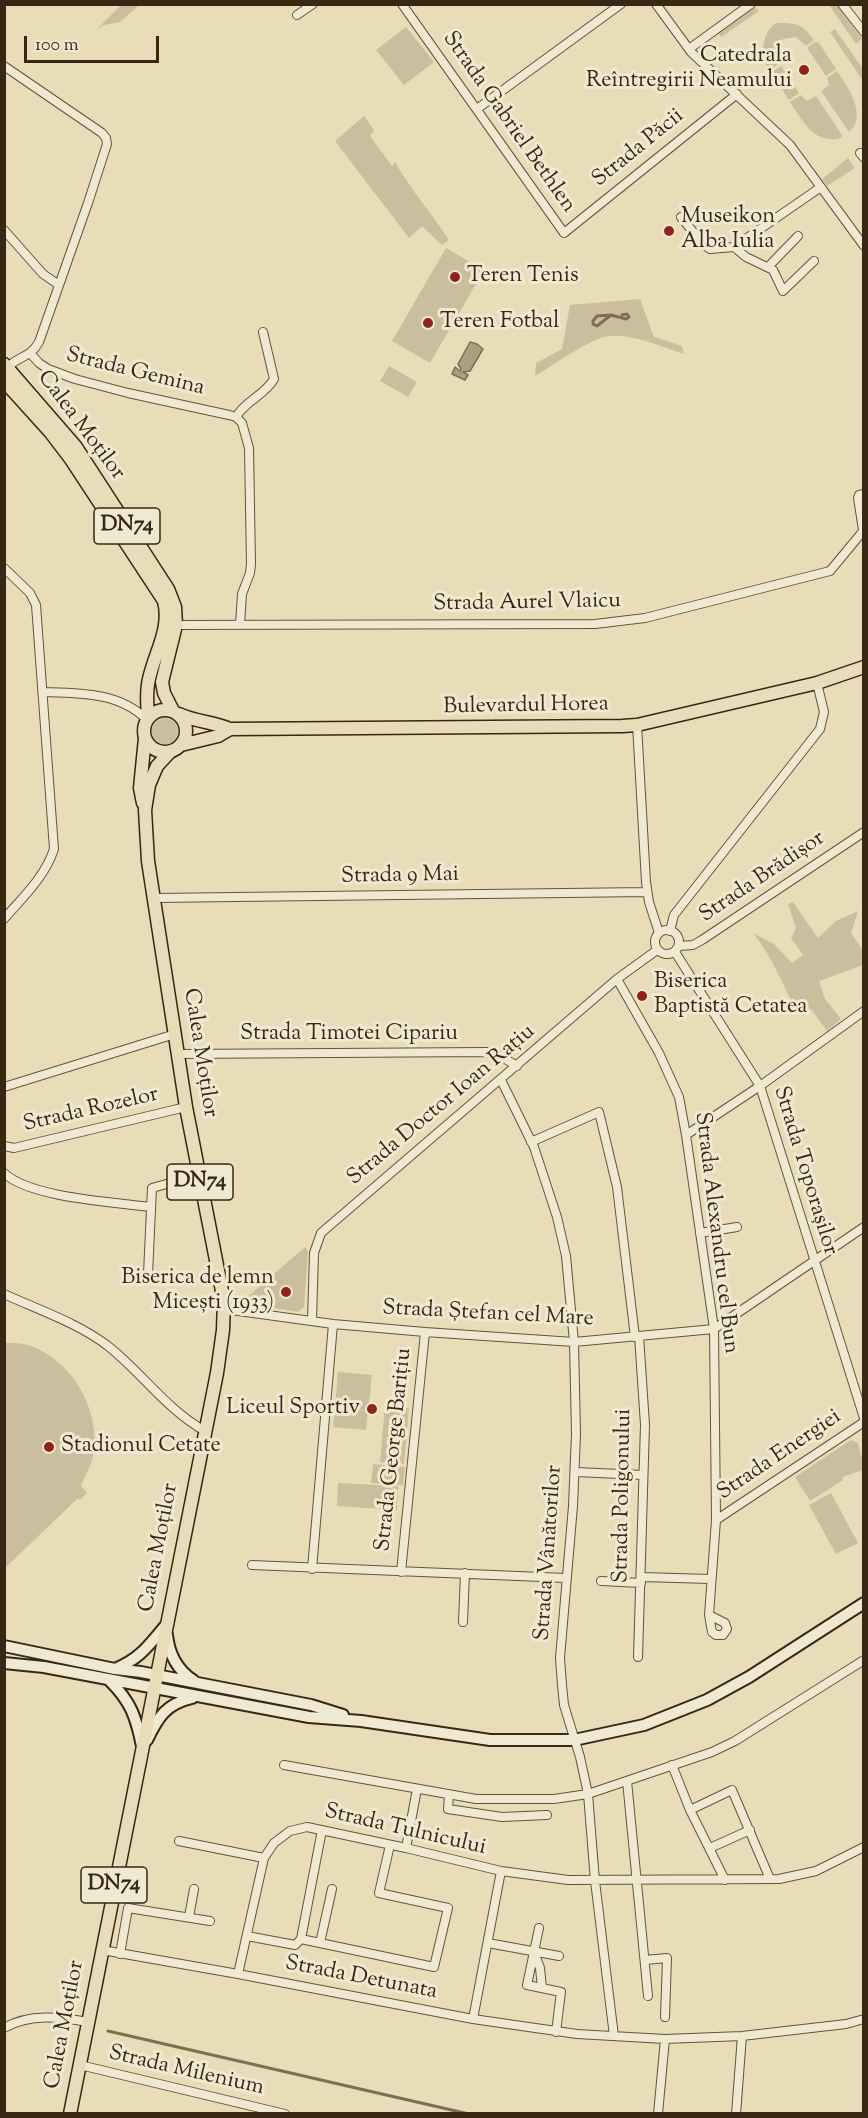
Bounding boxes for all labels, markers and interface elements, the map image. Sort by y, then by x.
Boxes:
scale bar [27,24,162,62]
street label: Strada Gabriel Bethlen [436,27,580,219]
text: 100 m [35,33,79,59]
place label: Catedrala Reîntregirii Neamului [586,44,792,96]
marker: Catedrala Reîntregirii Neamului [797,63,811,77]
street label: Strada Păcii [588,104,690,194]
place label: Museikon Alba Iulia [681,205,775,256]
marker: Museikon Alba Iulia [662,224,676,238]
place label: Teren Tenis [467,264,579,290]
marker: Teren Tenis [448,270,462,284]
place label: Teren Fotbal [440,310,559,336]
marker: Teren Fotbal [421,316,435,330]
street label: Strada Gemina [63,343,207,403]
street label: Calea Moților [30,366,130,486]
road number: DN74 [94,508,160,544]
street label: Strada Aurel Vlaicu [433,589,621,619]
street label: Bulevardul Horea [443,692,609,722]
street label: Strada Brădișor [695,826,831,930]
street label: Strada 9 Mai [341,863,459,891]
place label: Biserica Baptistă Cetatea [654,970,807,1022]
street label: Calea Moților [176,987,222,1119]
marker: Biserica Baptistă Cetatea [635,989,649,1003]
street label: Strada Doctor Ioan Rațiu [343,1020,541,1192]
street label: Strada Timotei Cipariu [240,1022,458,1048]
street label: Strada Rozelor [21,1083,161,1139]
street label: Strada Toporașilor [766,1083,842,1259]
street label: Strada Alexandru cel Bun [687,1111,743,1355]
road number: DN74 [167,1164,233,1200]
place label: Biserica de lemn Micești (1933) [121,1266,274,1318]
marker: Biserica de lemn Micești (1933) [279,1285,293,1299]
street label: Strada Ștefan cel Mare [382,1296,594,1334]
street label: Strada George Barițiu [371,1347,419,1553]
place label: Liceul Sportiv [226,1396,360,1422]
marker: Liceul Sportiv [365,1402,379,1416]
street label: Strada Energiei [713,1405,847,1507]
street label: Strada Poligonului [609,1408,639,1584]
place label: Stadionul Cetate [61,1434,221,1460]
marker: Stadionul Cetate [42,1440,56,1454]
street label: Strada Vânătorilor [531,1464,569,1642]
street label: Calea Moților [135,1482,185,1614]
street label: Strada Tulnicului [322,1800,488,1862]
road number: DN74 [81,1867,147,1903]
street label: Strada Detunata [283,1951,439,2007]
street label: Calea Moților [41,1959,91,2091]
street label: Strada Milenium [106,2041,266,2103]

